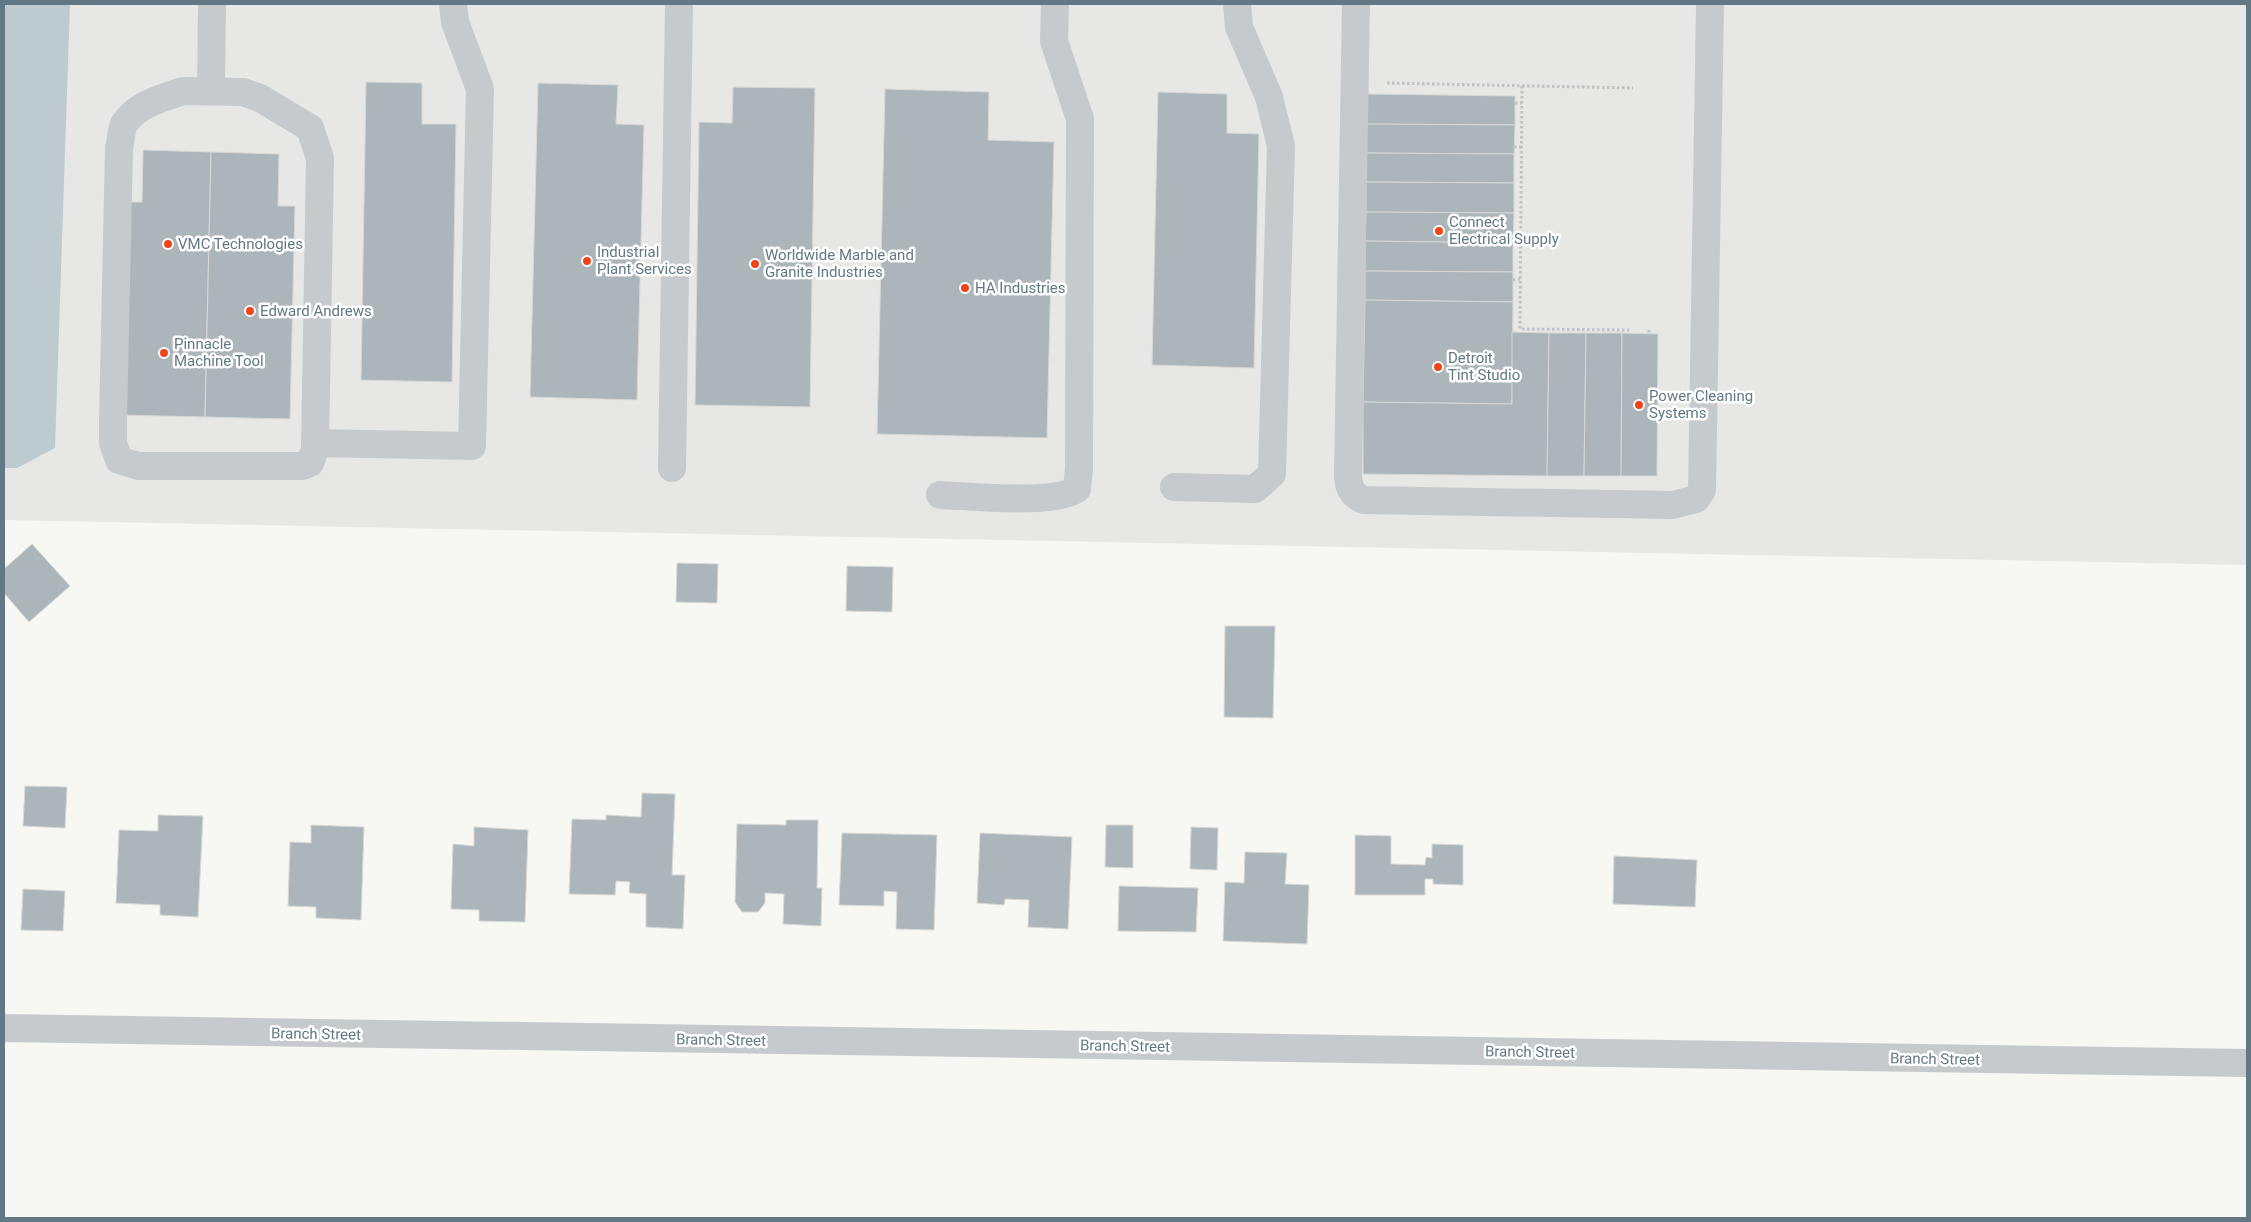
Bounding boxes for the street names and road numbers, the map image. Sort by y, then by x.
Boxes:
street label: Branch Street [271,1024,361,1044]
street label: Branch Street [676,1030,766,1050]
street label: Branch Street [1080,1036,1170,1056]
street label: Branch Street [1485,1042,1575,1062]
street label: Branch Street [1890,1049,1980,1069]

